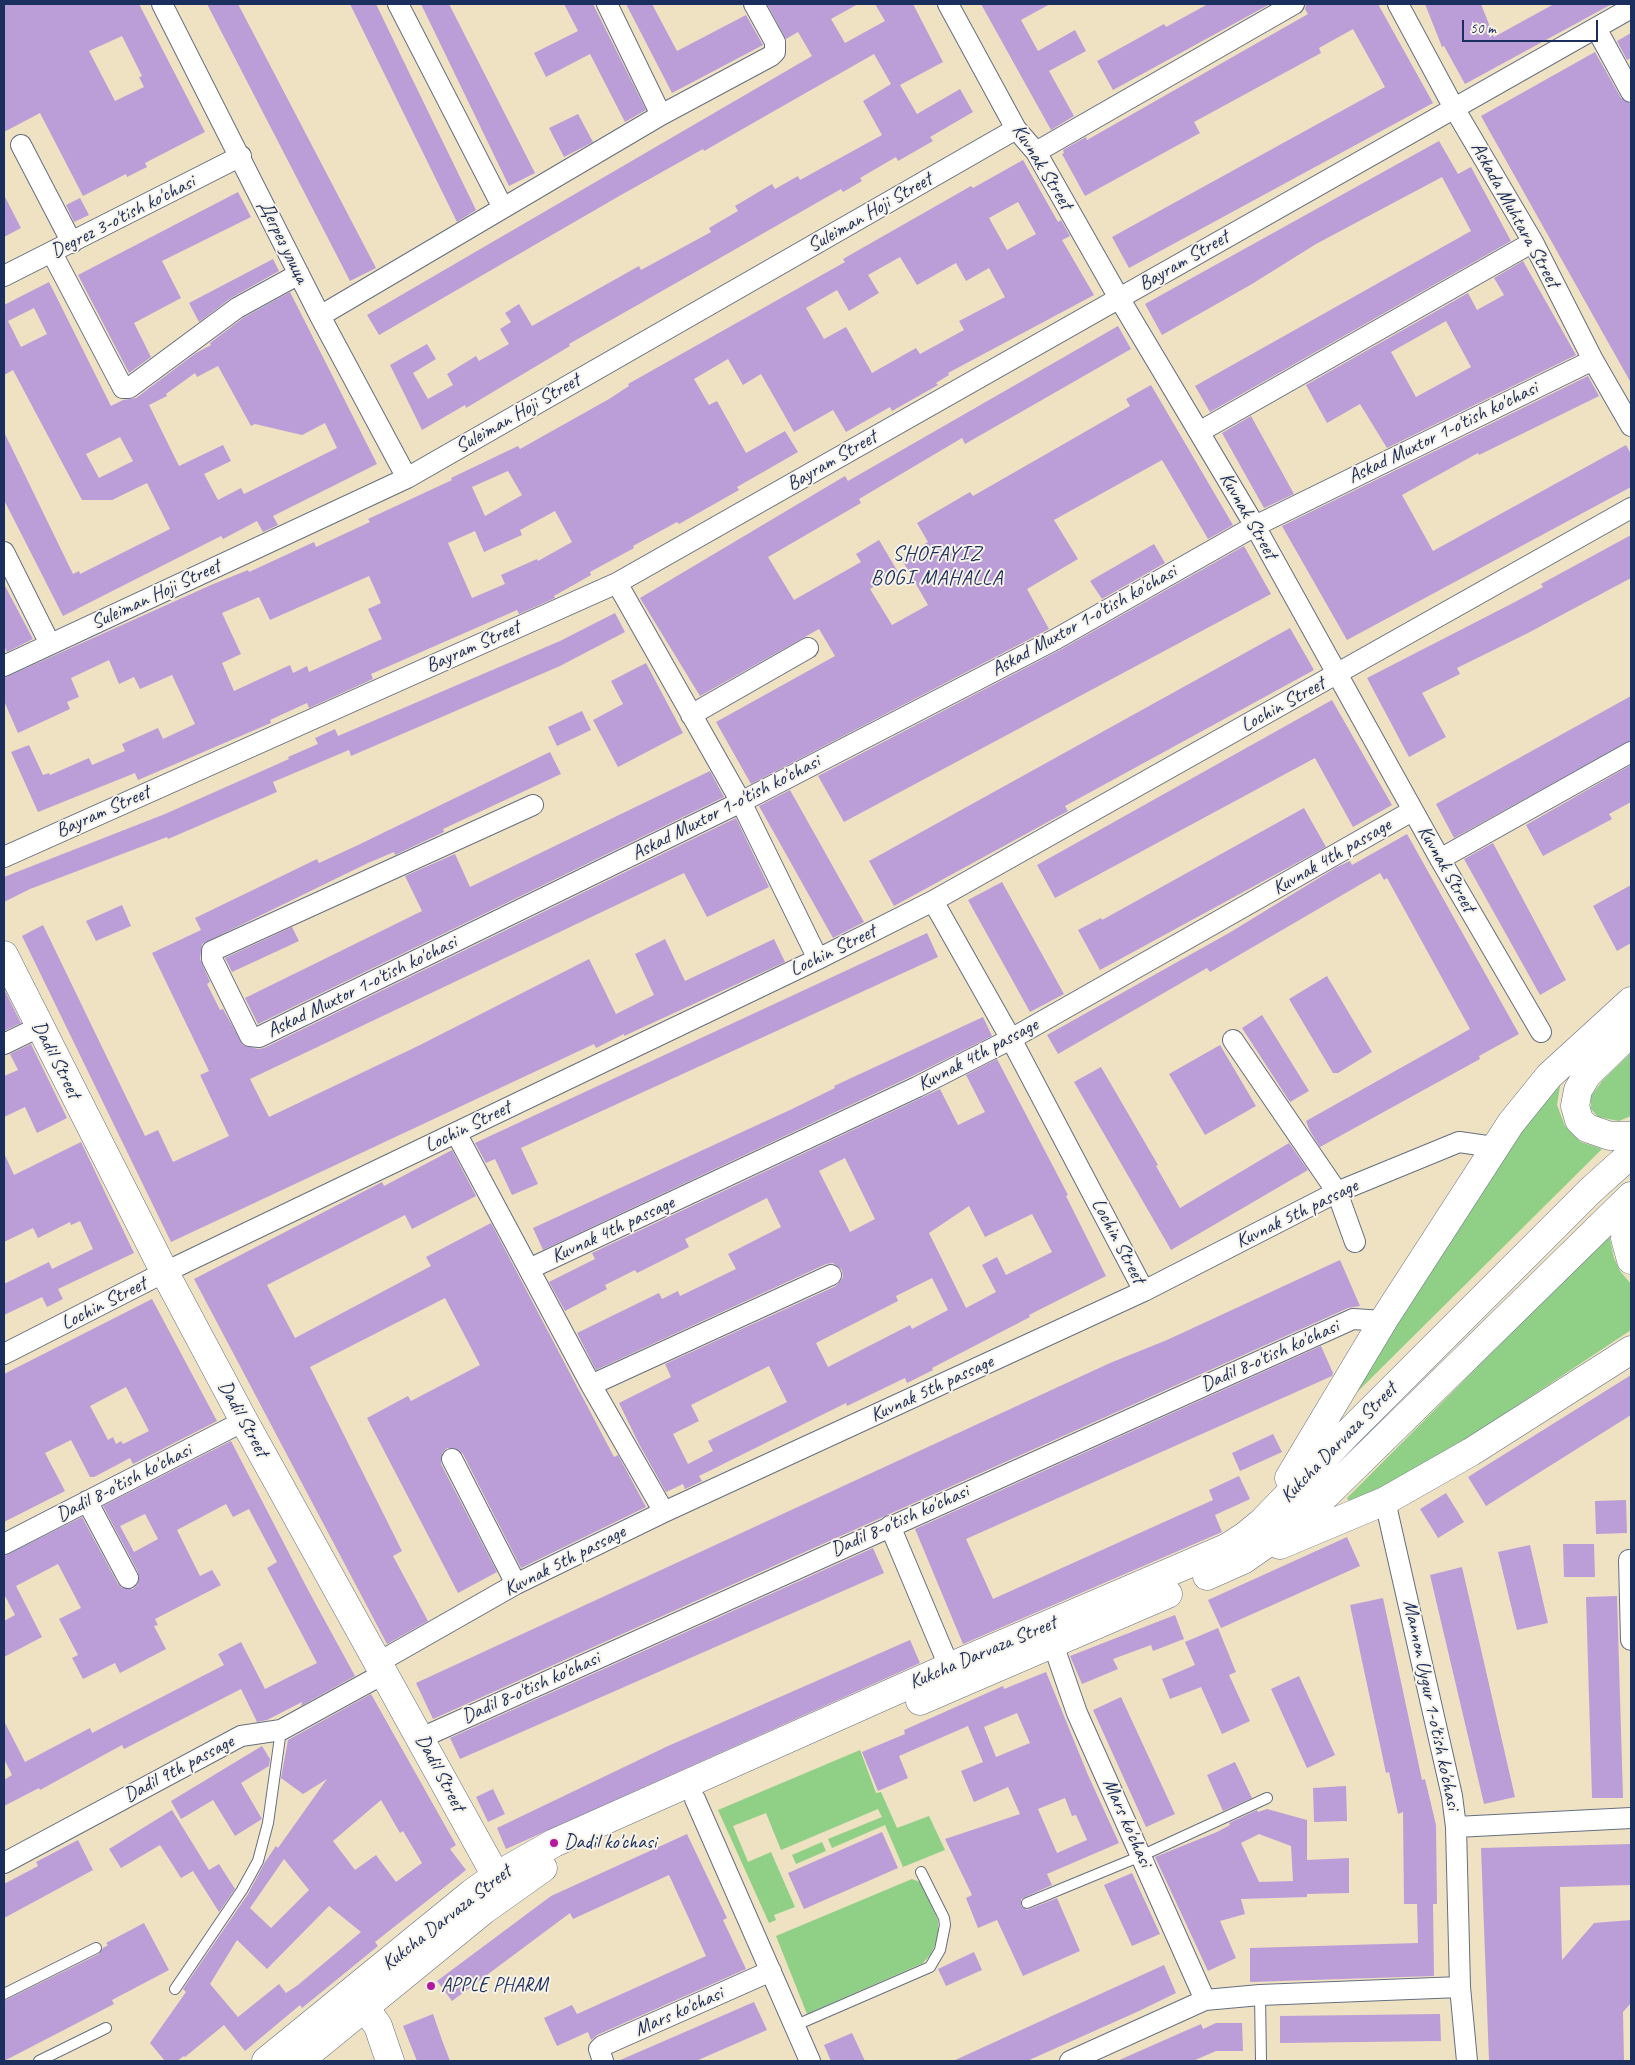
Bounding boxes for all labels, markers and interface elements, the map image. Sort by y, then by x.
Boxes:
scale bar [1465,10,1601,42]
text: 50 m [1470,19,1496,38]
street label: Kuvnаk Street [1006,120,1078,214]
street label: Askada Muhtara Street [1465,138,1565,292]
street label: Suleiman Hoji Street [803,168,937,258]
street label: Degrez 3-o'tish ko'chasi [47,170,199,264]
street label: Дегрез улица [253,197,313,287]
street label: Bayram Street [1135,226,1233,296]
street label: Suleiman Hoji Street [451,369,585,459]
street label: Askad Muxtor 1-o'tish ko'chasi [1344,377,1542,489]
street label: Bayram Street [783,426,881,496]
street label: Kuvnаk Street [1214,468,1282,564]
district label: SHOFAYIZ BOGI MAHALLA [869,541,1005,591]
street label: Suleiman Hoji Street [88,555,224,635]
street label: Askad Muxtor 1-o'tish ko'chasi [987,560,1181,682]
street label: Bayram Street [422,616,524,678]
street label: Lochin Street [1237,672,1329,738]
street label: Askad Muxtor 1-o'tish ko'chasi [628,750,824,866]
street label: Bayram Street [52,781,154,843]
street label: Kuvnak 4th passage [1268,813,1396,901]
street label: Kuvnаk Street [1412,821,1480,917]
street label: Lochin Street [786,920,880,982]
street label: Askad Muxtor 1-o'tish ko'chasi [263,931,461,1043]
street label: Kuvnak 4th passage [914,1013,1042,1097]
street label: Dadil Street [26,1017,86,1103]
street label: Lochin Street [421,1096,515,1158]
street label: Kuvnak 5th passage [1232,1174,1362,1254]
street label: Kuvnak 4th passage [548,1191,678,1269]
street label: Lochin Street [1086,1194,1150,1288]
street label: Lochin Street [57,1272,151,1336]
street label: Dadil 8-o'tish ko'chasi [1197,1315,1343,1397]
street label: Kuvnak 5th passage [867,1350,997,1428]
street label: Dadil Street [212,1377,274,1461]
street label: Kukcha Darvaza Street [1276,1378,1402,1508]
street label: Dadil 8-o'tish ko'chasi [52,1439,196,1527]
street label: Dadil 8-o'tish ko'chasi [827,1480,973,1562]
street label: Kuvnak 5th passage [500,1520,630,1602]
street label: Mannon Uygur 1-o'tish ko'chasi [1397,1598,1465,1812]
street label: Kukcha Darvaza Street [906,1611,1060,1695]
street label: Dadil 8-o'tish ko'chasi [458,1647,604,1729]
street label: Dadil 9th passage [120,1730,238,1808]
street label: Dadil Street [410,1730,470,1816]
street label: Mars ko'chasi [1097,1775,1157,1871]
place label: Dadil ko'chasi [564,1831,656,1855]
marker: Dadil ko'chasi [548,1837,560,1849]
street label: Kukcha Darvaza Street [377,1860,517,1976]
place label: APPLE PHARM [441,1974,548,1998]
marker: APPLE PHARM [425,1980,437,1992]
street label: Mars ko'chasi [631,1982,727,2042]

